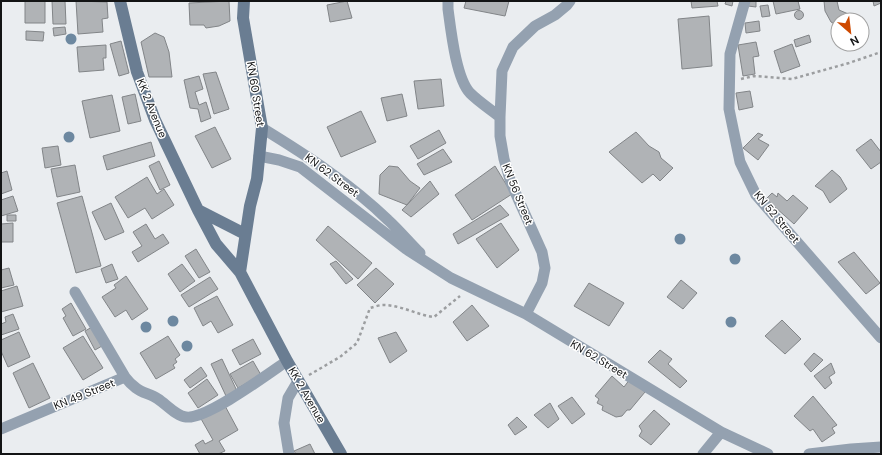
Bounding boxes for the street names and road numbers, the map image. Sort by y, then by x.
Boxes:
street label: KN 60 Street [244,61,268,127]
street label: KK 2 Avenue [134,76,170,140]
street label: KN 62 Street [302,150,362,200]
street label: KN 56 Street [499,161,537,227]
street label: KN 52 Street [751,188,803,246]
street label: KN 62 Street [568,337,630,381]
street label: KK 2 Avenue [285,364,329,426]
street label: KN 49 Street [51,375,117,413]

